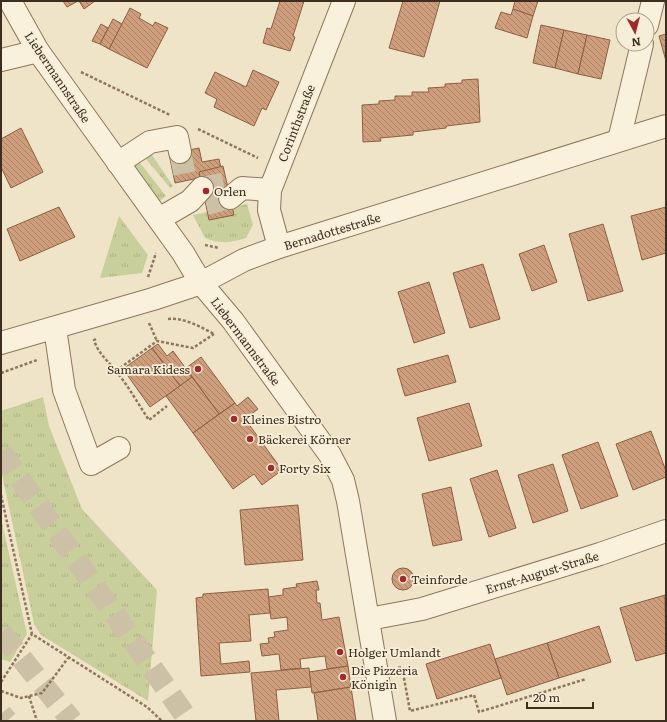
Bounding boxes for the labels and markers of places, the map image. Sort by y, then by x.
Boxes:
place label: Orlen [214,182,247,200]
marker: Orlen [201,186,211,196]
place label: Samara Kidess [107,360,191,378]
marker: Samara Kidess [193,364,203,374]
place label: Kleines Bistro [242,410,321,428]
marker: Kleines Bistro [229,414,239,424]
place label: Bäckerei Körner [258,430,351,448]
marker: Bäckerei Körner [245,434,255,444]
place label: Forty Six [279,459,331,477]
marker: Forty Six [266,463,276,473]
place label: Teinforde [411,570,468,588]
marker: Teinforde [398,574,408,584]
place label: Holger Umlandt [348,643,441,661]
marker: Holger Umlandt [335,647,345,657]
place label: Die Pizzeria Königin [351,661,418,693]
marker: Die Pizzeria Königin [338,672,348,682]

